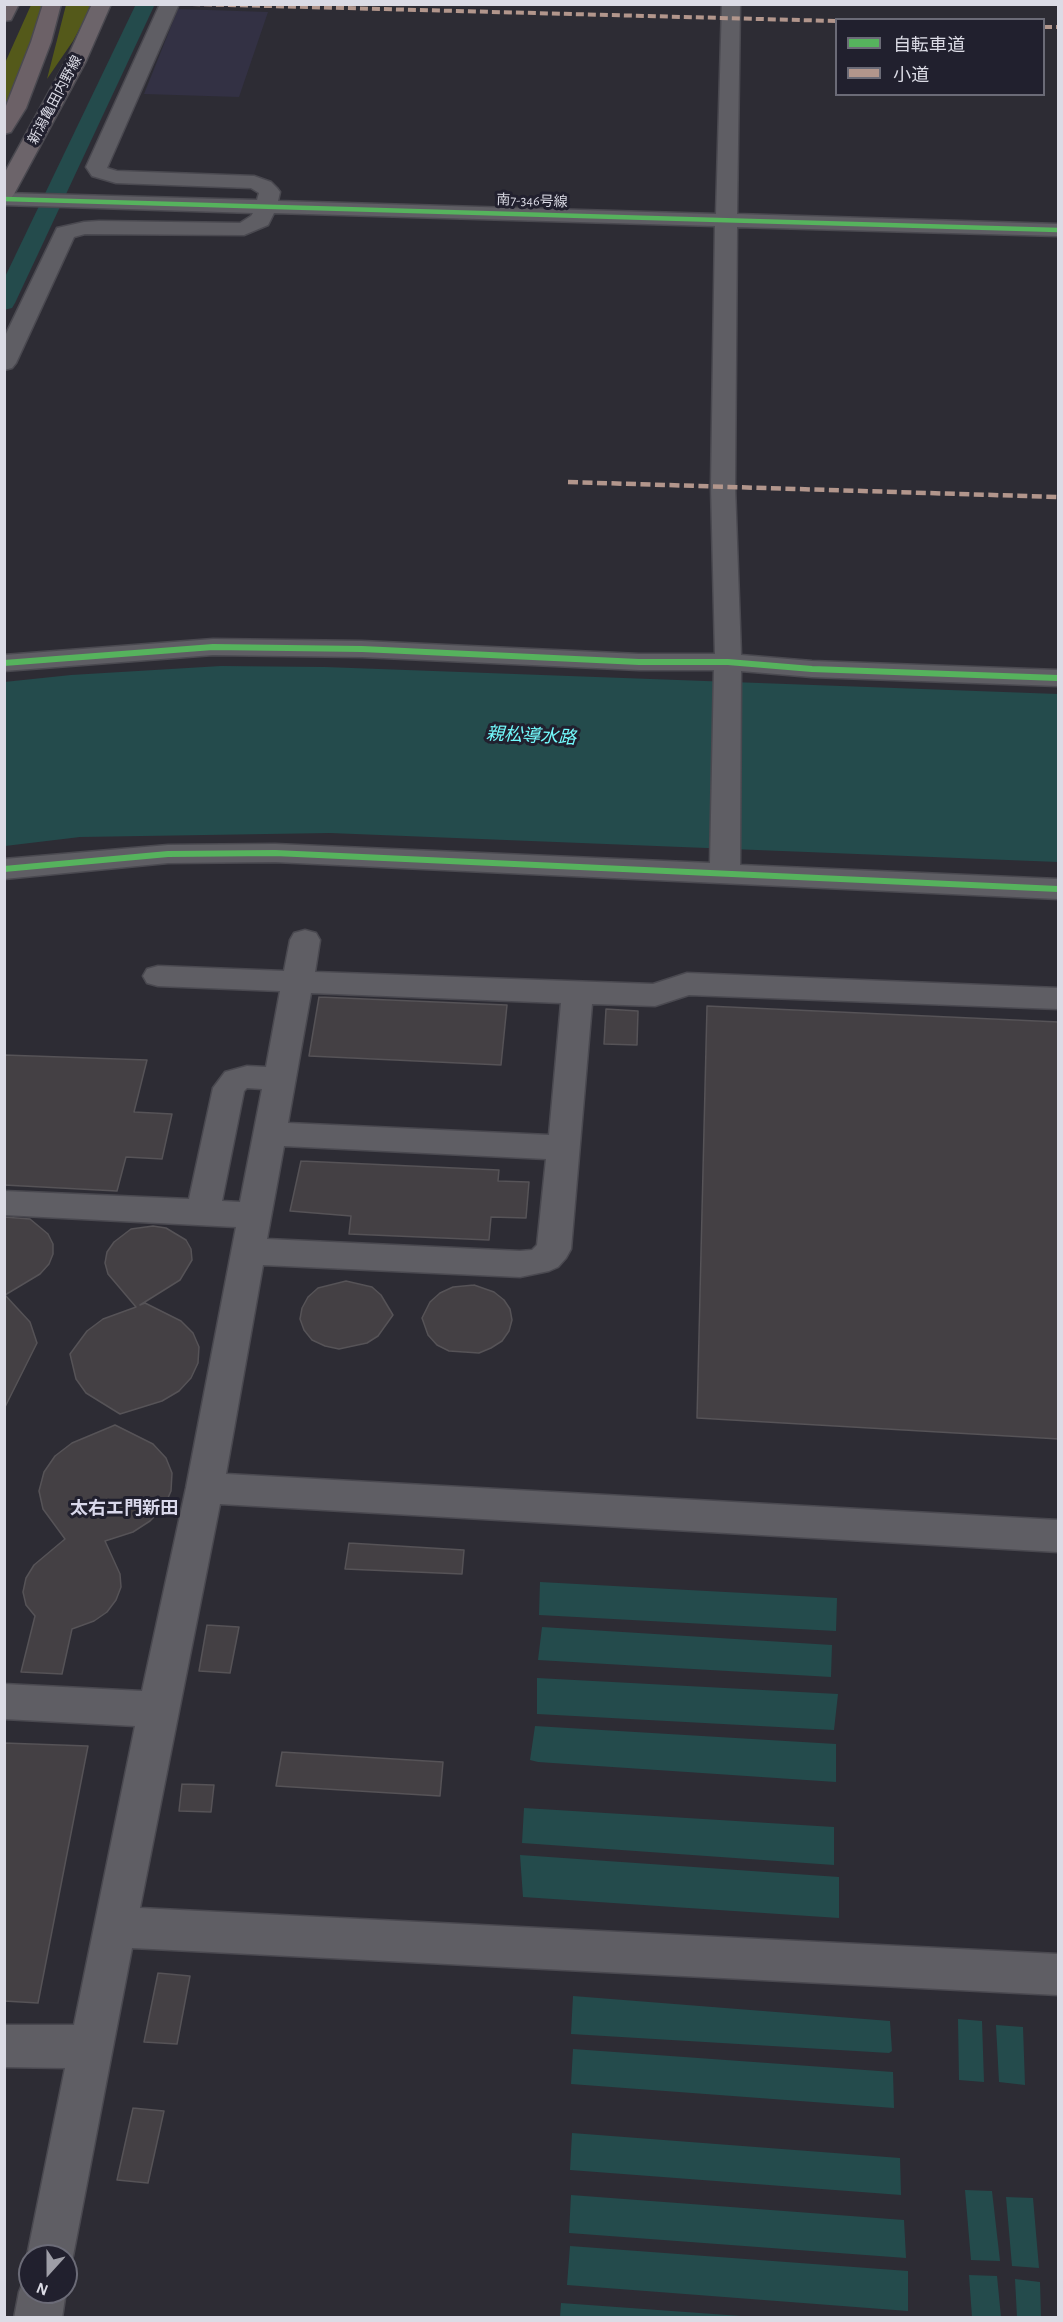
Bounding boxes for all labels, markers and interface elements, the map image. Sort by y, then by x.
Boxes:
legend [835,18,1045,96]
text: 自転車道 [893,37,965,55]
street label: 新潟亀田内野線 [25,53,85,147]
text: 小道 [893,67,929,85]
street label: 南7-346号線 [496,191,568,211]
water label: 親松導水路 [485,723,577,749]
district label: 太右エ門新田 [70,1498,178,1520]
north arrow [18,2244,78,2304]
text: N [34,2279,50,2298]

